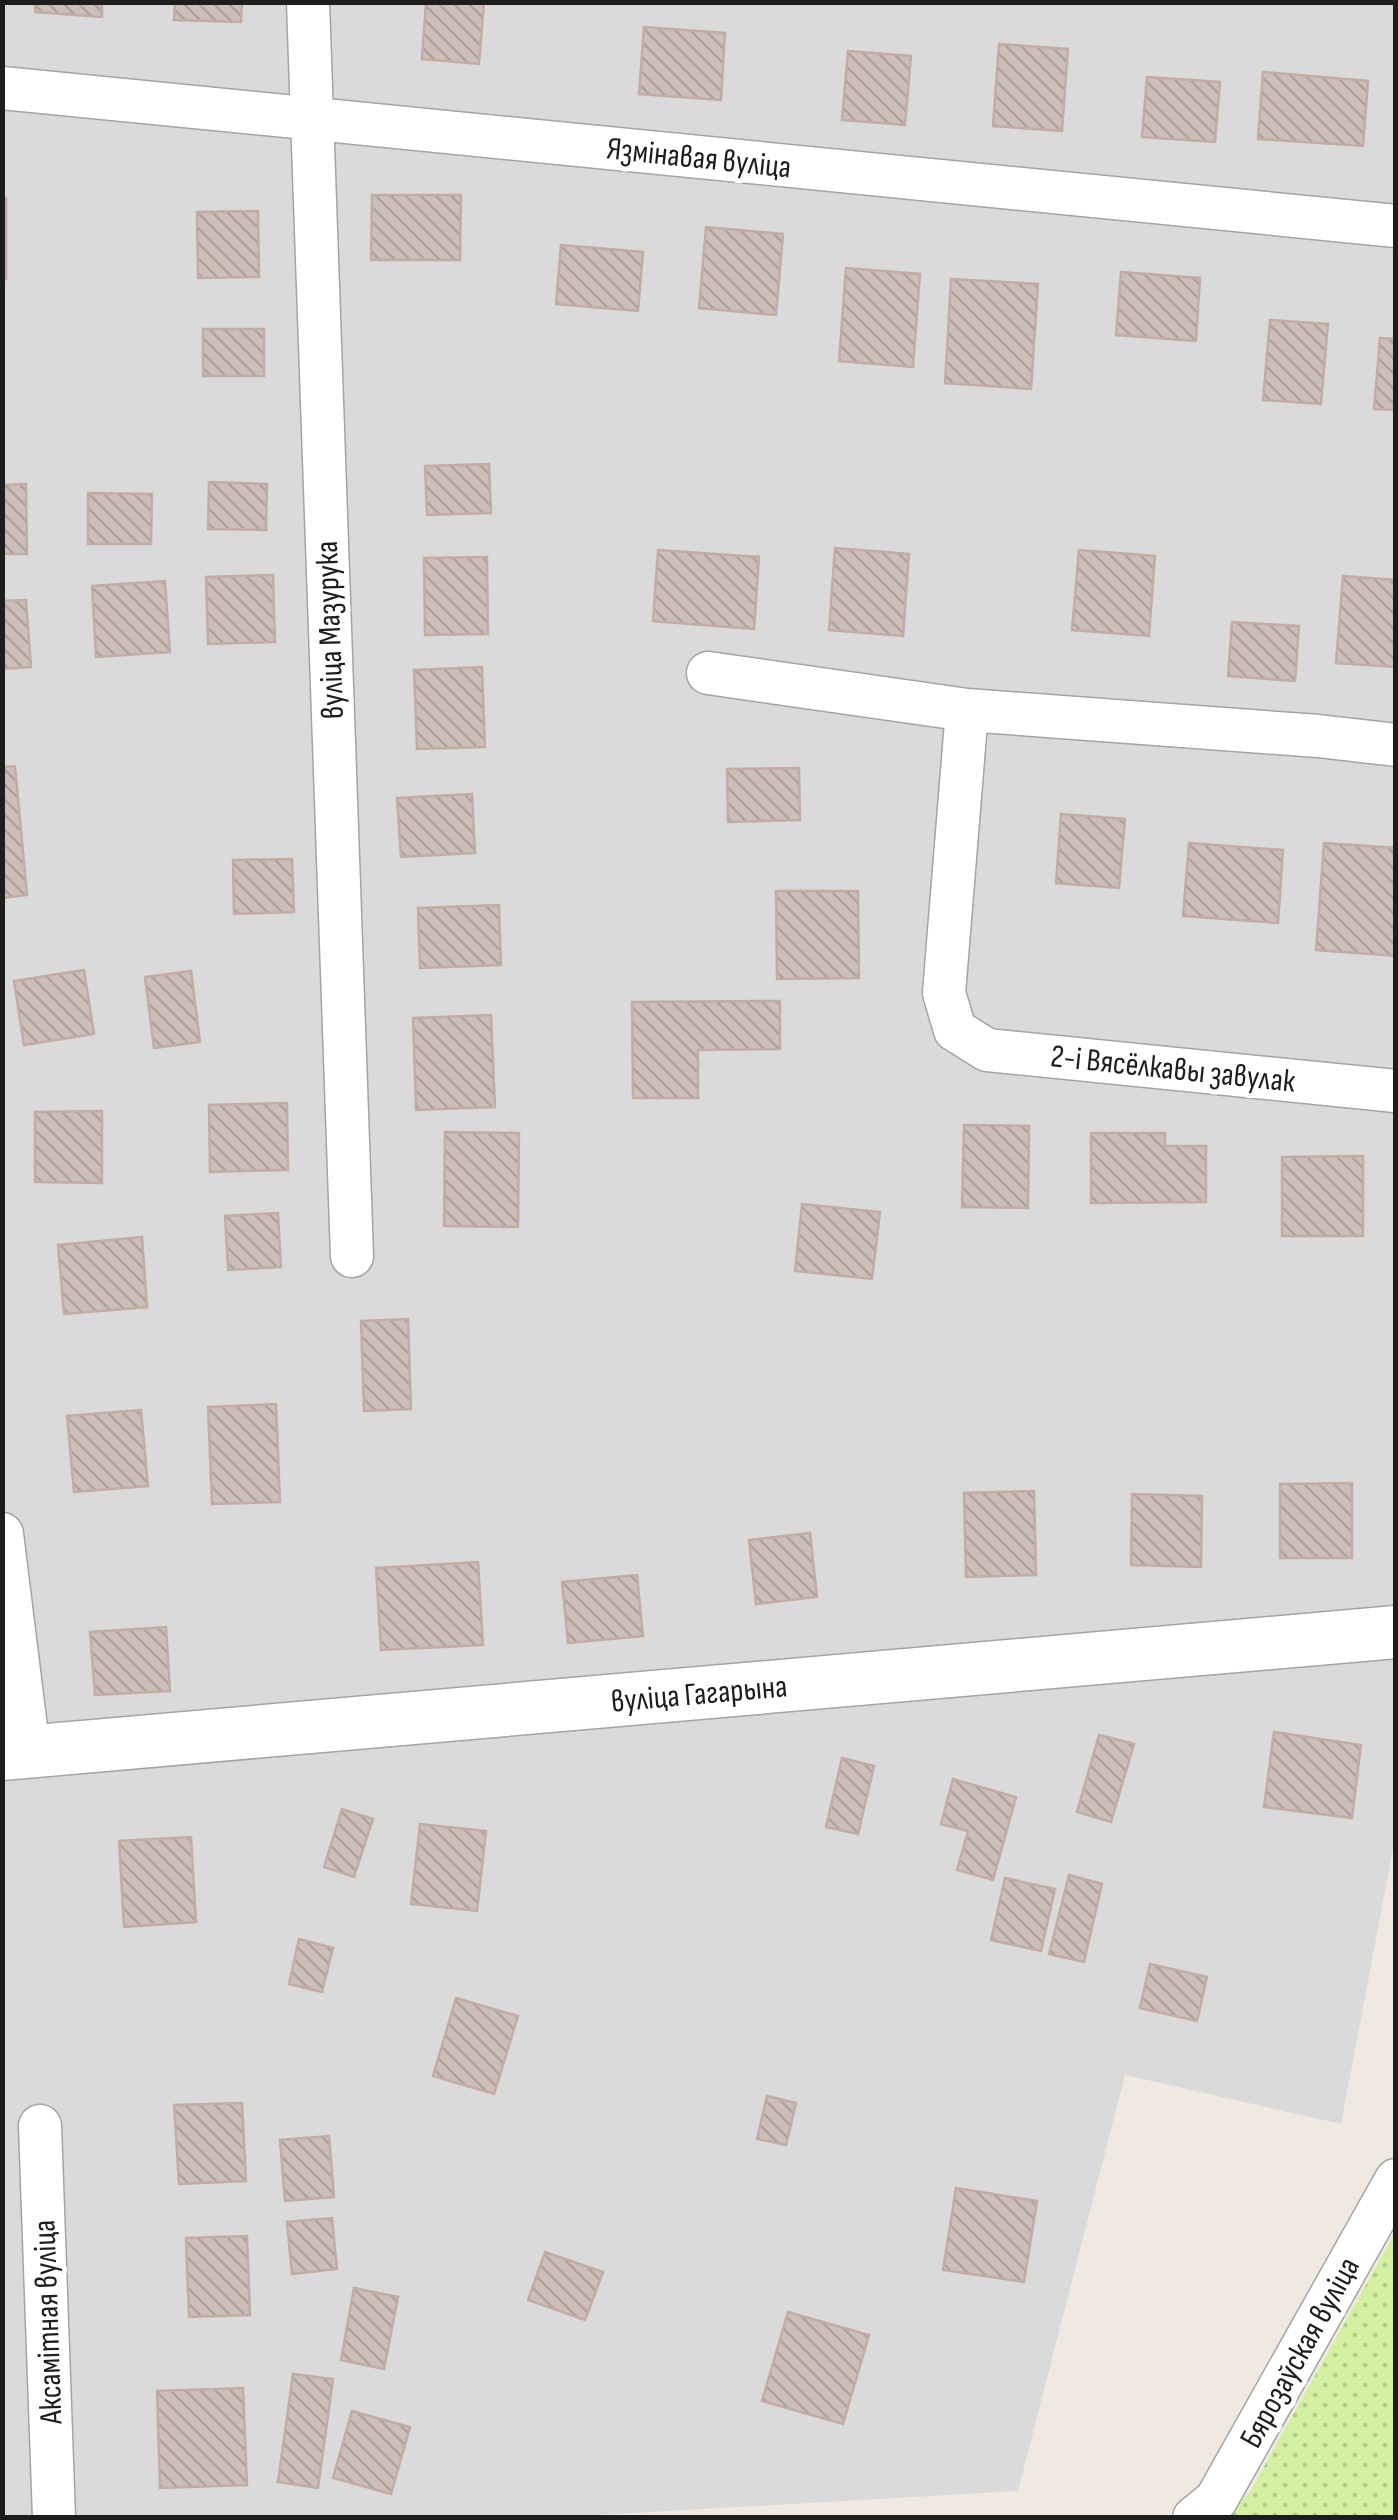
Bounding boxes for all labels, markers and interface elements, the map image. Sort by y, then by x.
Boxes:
street label: Язмінавая вуліца [605,129,793,188]
street label: вуліца Мазурука [308,540,353,720]
street label: 2-і Вясёлкавы завулак [1049,1037,1298,1102]
street label: вуліца Гагарына [609,1667,789,1722]
street label: Аксамітная вуліца [25,2219,72,2426]
street label: Бярозаўская вуліца [1232,2251,1369,2455]

